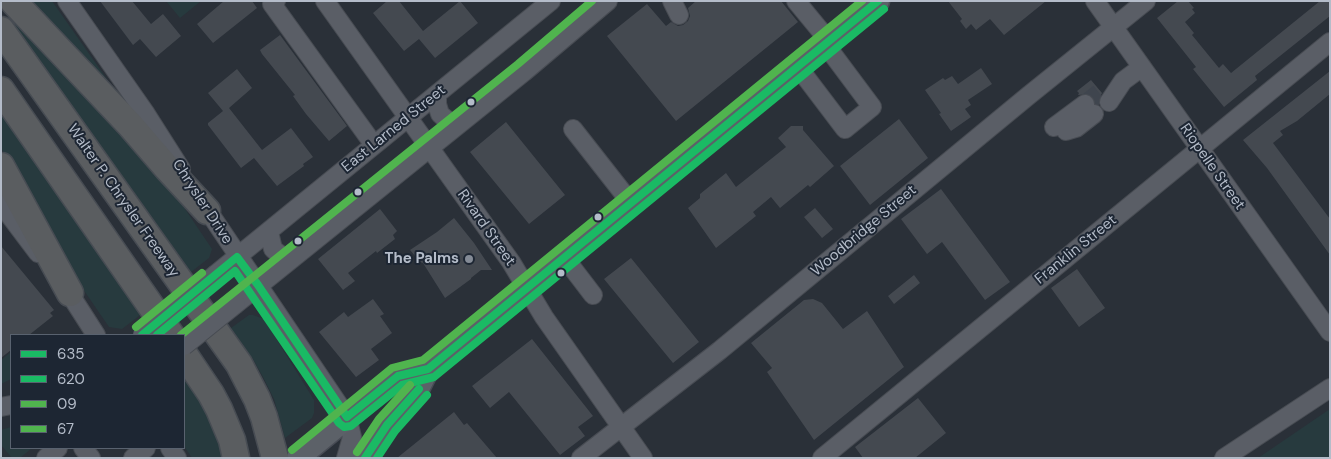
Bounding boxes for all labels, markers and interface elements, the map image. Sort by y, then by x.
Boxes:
street label: East Larned Street [338,82,450,176]
unlabelled marker [466,97,476,107]
street label: Riopelle Street [1176,120,1248,214]
street label: Walter P. Chrysler Freeway [63,121,183,281]
street label: Chrysler Drive [168,156,236,248]
street label: Woodbridge Street [808,182,920,280]
street label: Rivard Street [453,186,519,270]
unlabelled marker [353,187,363,197]
unlabelled marker [593,212,603,222]
street label: Franklin Street [1031,212,1121,288]
unlabelled marker [293,236,303,246]
place label: The Palms [385,250,459,268]
marker: The Palms [463,253,475,265]
unlabelled marker [556,268,566,278]
legend [10,334,185,449]
text: 635 [57,344,84,364]
text: 620 [57,369,85,389]
text: 09 [57,394,77,414]
text: 67 [57,419,74,439]

